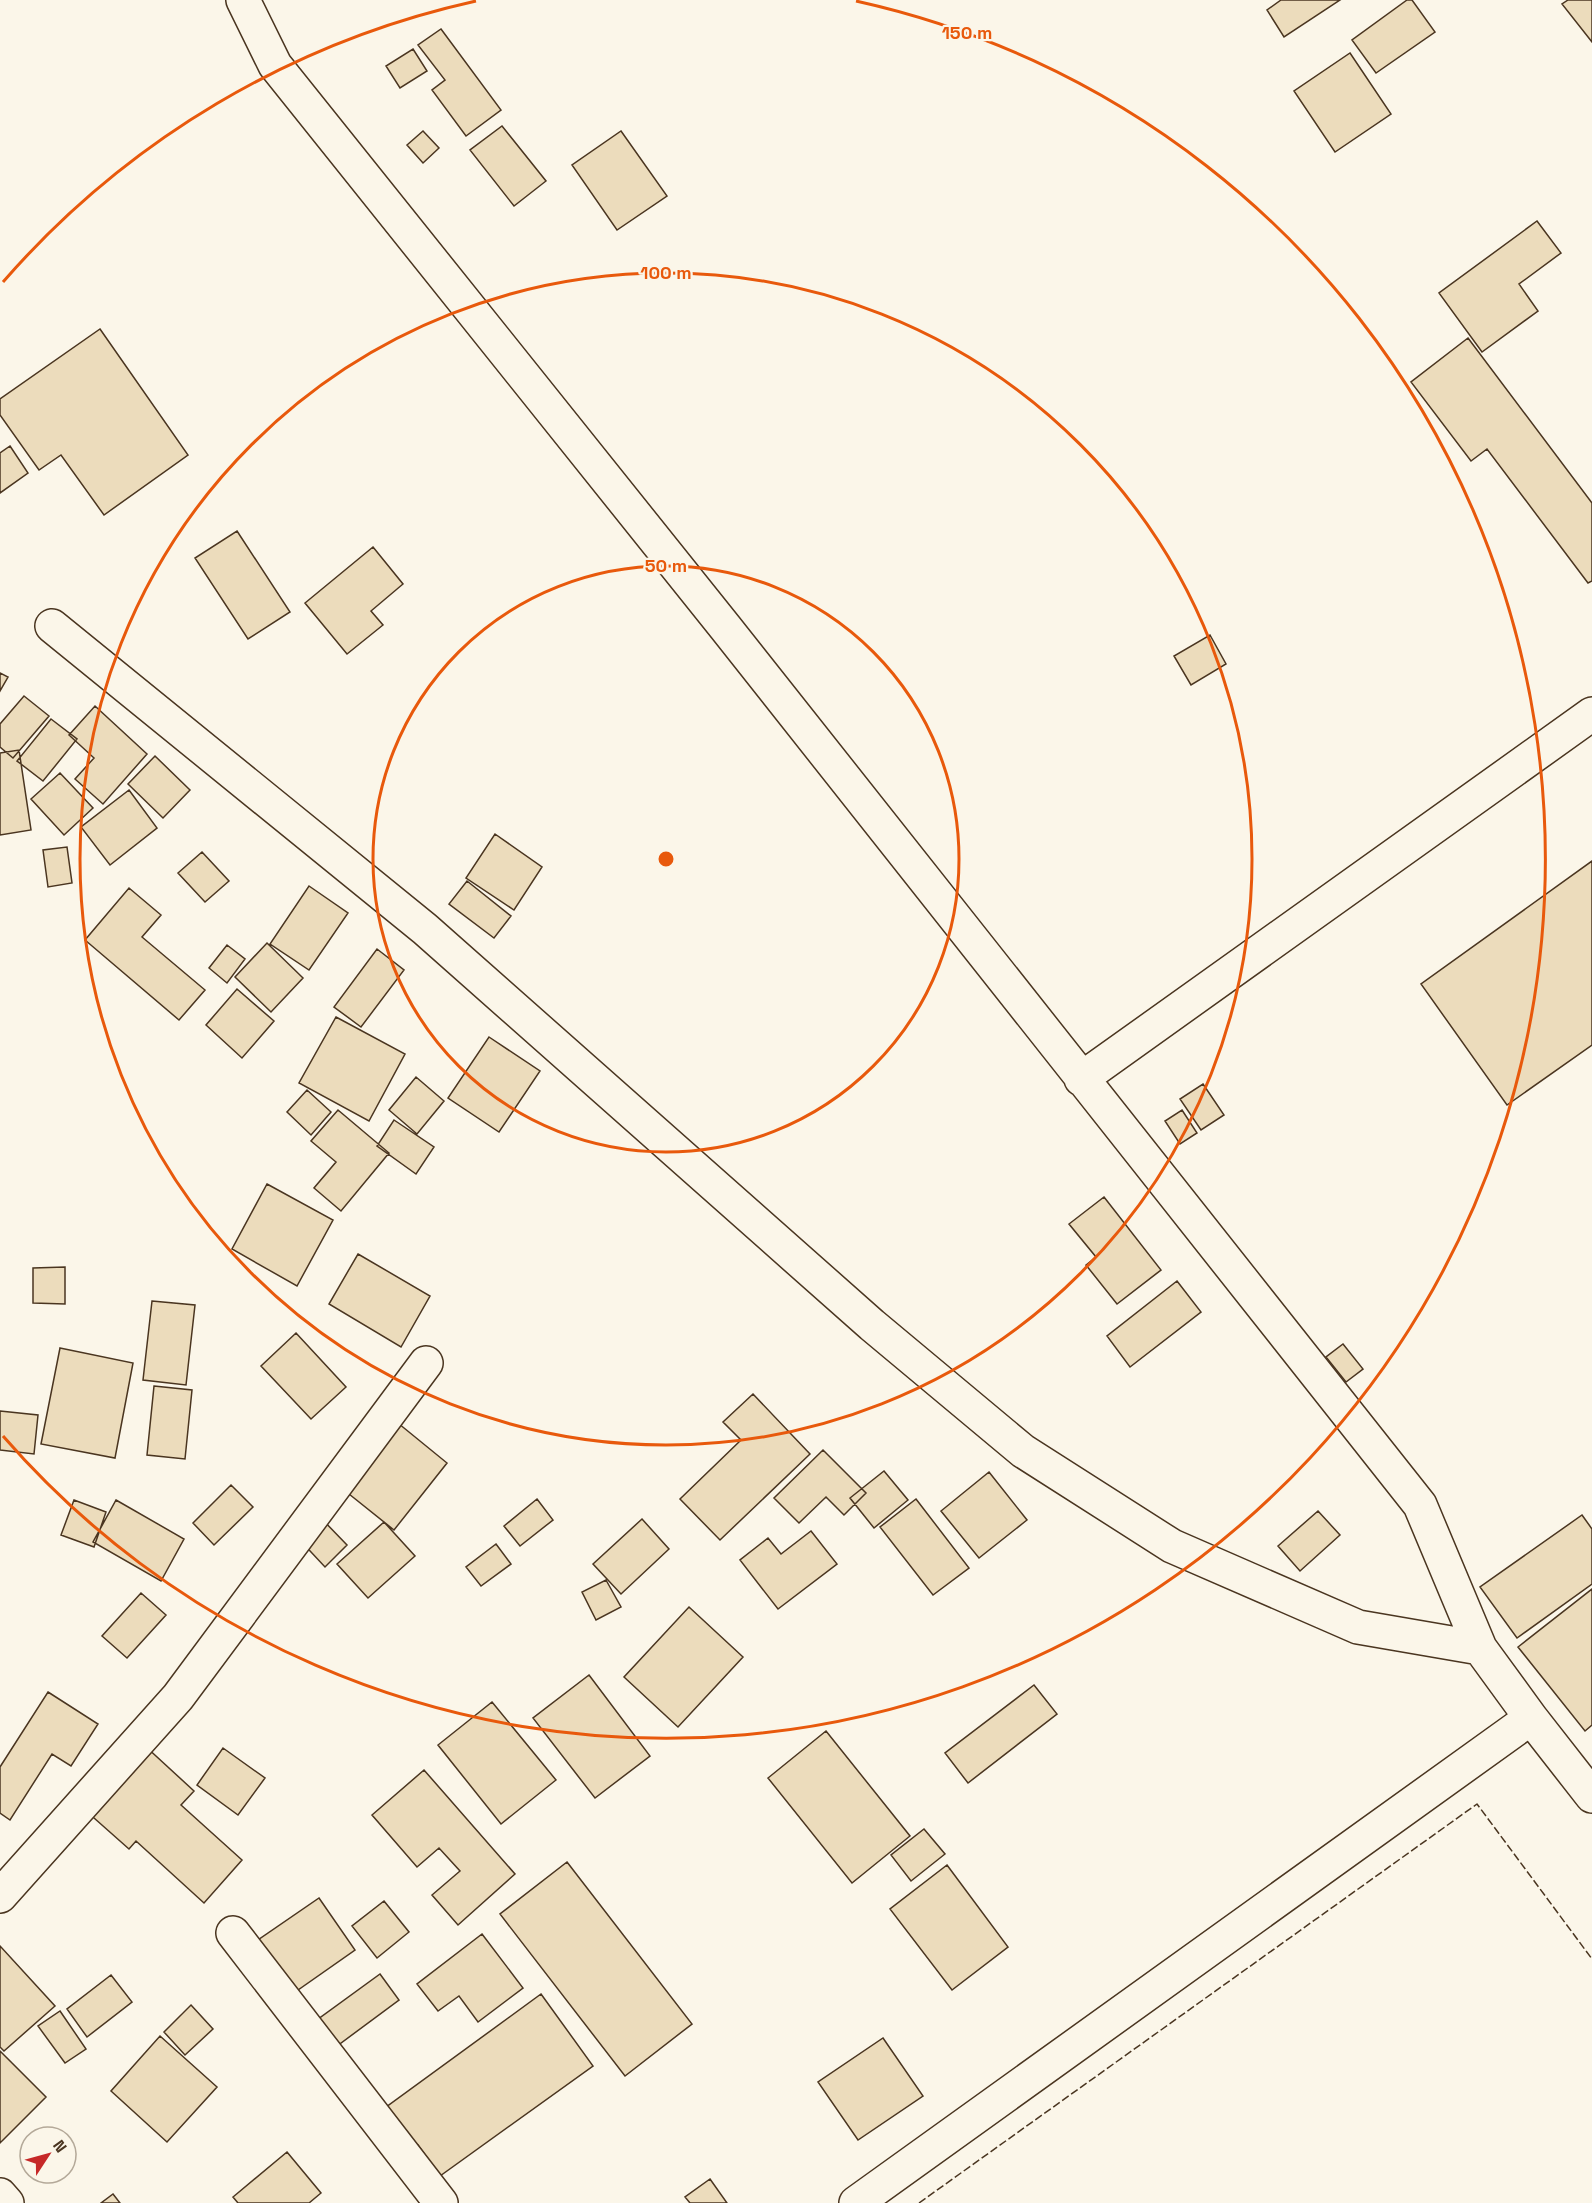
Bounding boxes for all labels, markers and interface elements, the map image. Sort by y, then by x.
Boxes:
text: 150 m [942,21,992,44]
text: 100 m [640,261,692,284]
text: 50 m [645,554,687,577]
centre of rings [656,849,676,869]
north arrow [18,2125,78,2185]
text: N [48,2136,71,2157]

